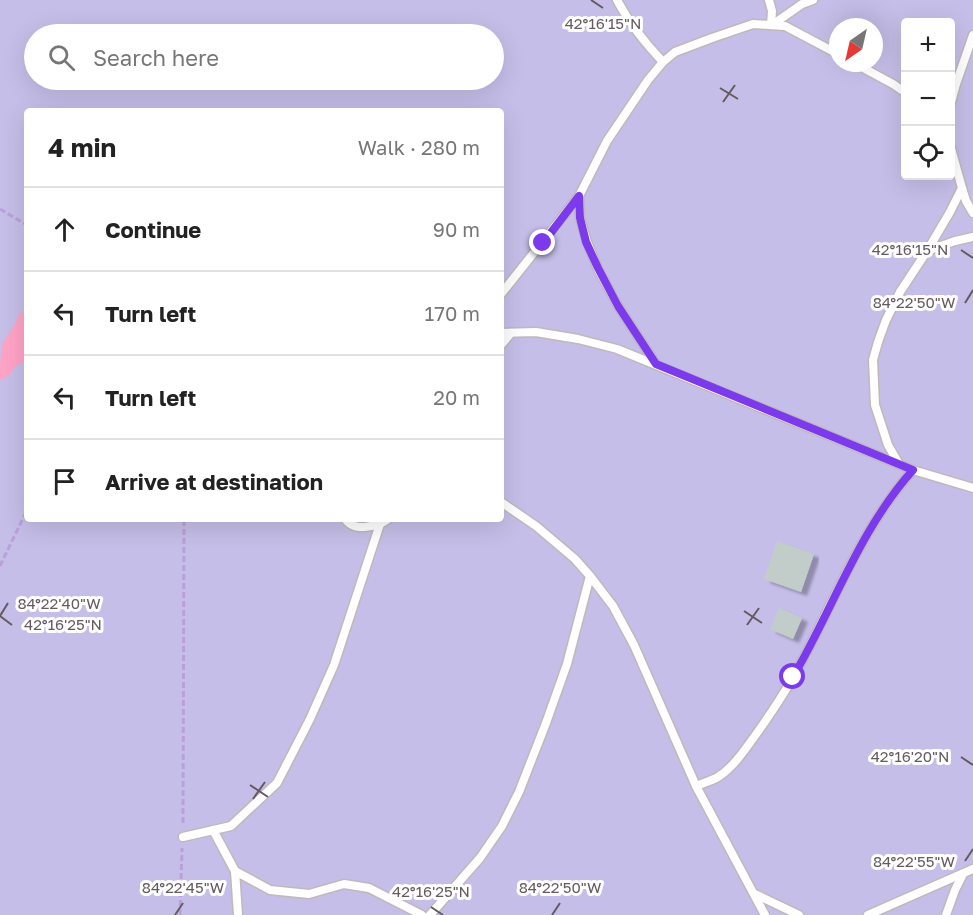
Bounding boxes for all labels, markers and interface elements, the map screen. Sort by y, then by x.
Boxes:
text: 42°16'15"N [565,14,641,32]
north arrow [829,18,883,72]
map controls [901,18,955,180]
button: + [901,18,955,72]
search box [24,24,504,90]
icon: search [45,41,78,74]
text: Search here [93,44,219,71]
button: − [901,72,955,126]
button: locate [901,126,955,180]
text: 4 min [48,132,116,163]
text: Walk · 280 m [358,135,480,159]
icon: ahead [48,213,81,246]
text: Continue [105,216,201,243]
text: 90 m [433,217,480,241]
route end [529,229,555,255]
text: 42°16'15"N [872,240,948,258]
text: 84°22'50"W [873,293,955,311]
icon: left [48,297,81,330]
text: Turn left [105,300,196,327]
text: 170 m [425,301,480,325]
icon: left [48,381,81,414]
text: Turn left [105,384,196,411]
text: 20 m [433,385,480,409]
icon: arrive [48,465,81,498]
text: Arrive at destination [105,468,323,495]
text: 84°22'40"W [17,594,101,612]
text: 42°16'25"N [24,615,102,633]
route start [779,663,805,689]
text: 42°16'20"N [871,747,949,765]
text: 84°22'55"W [873,852,955,870]
text: 84°22'45"W [142,878,224,896]
text: 84°22'50"W [519,878,601,896]
text: 42°16'25"N [392,882,470,900]

